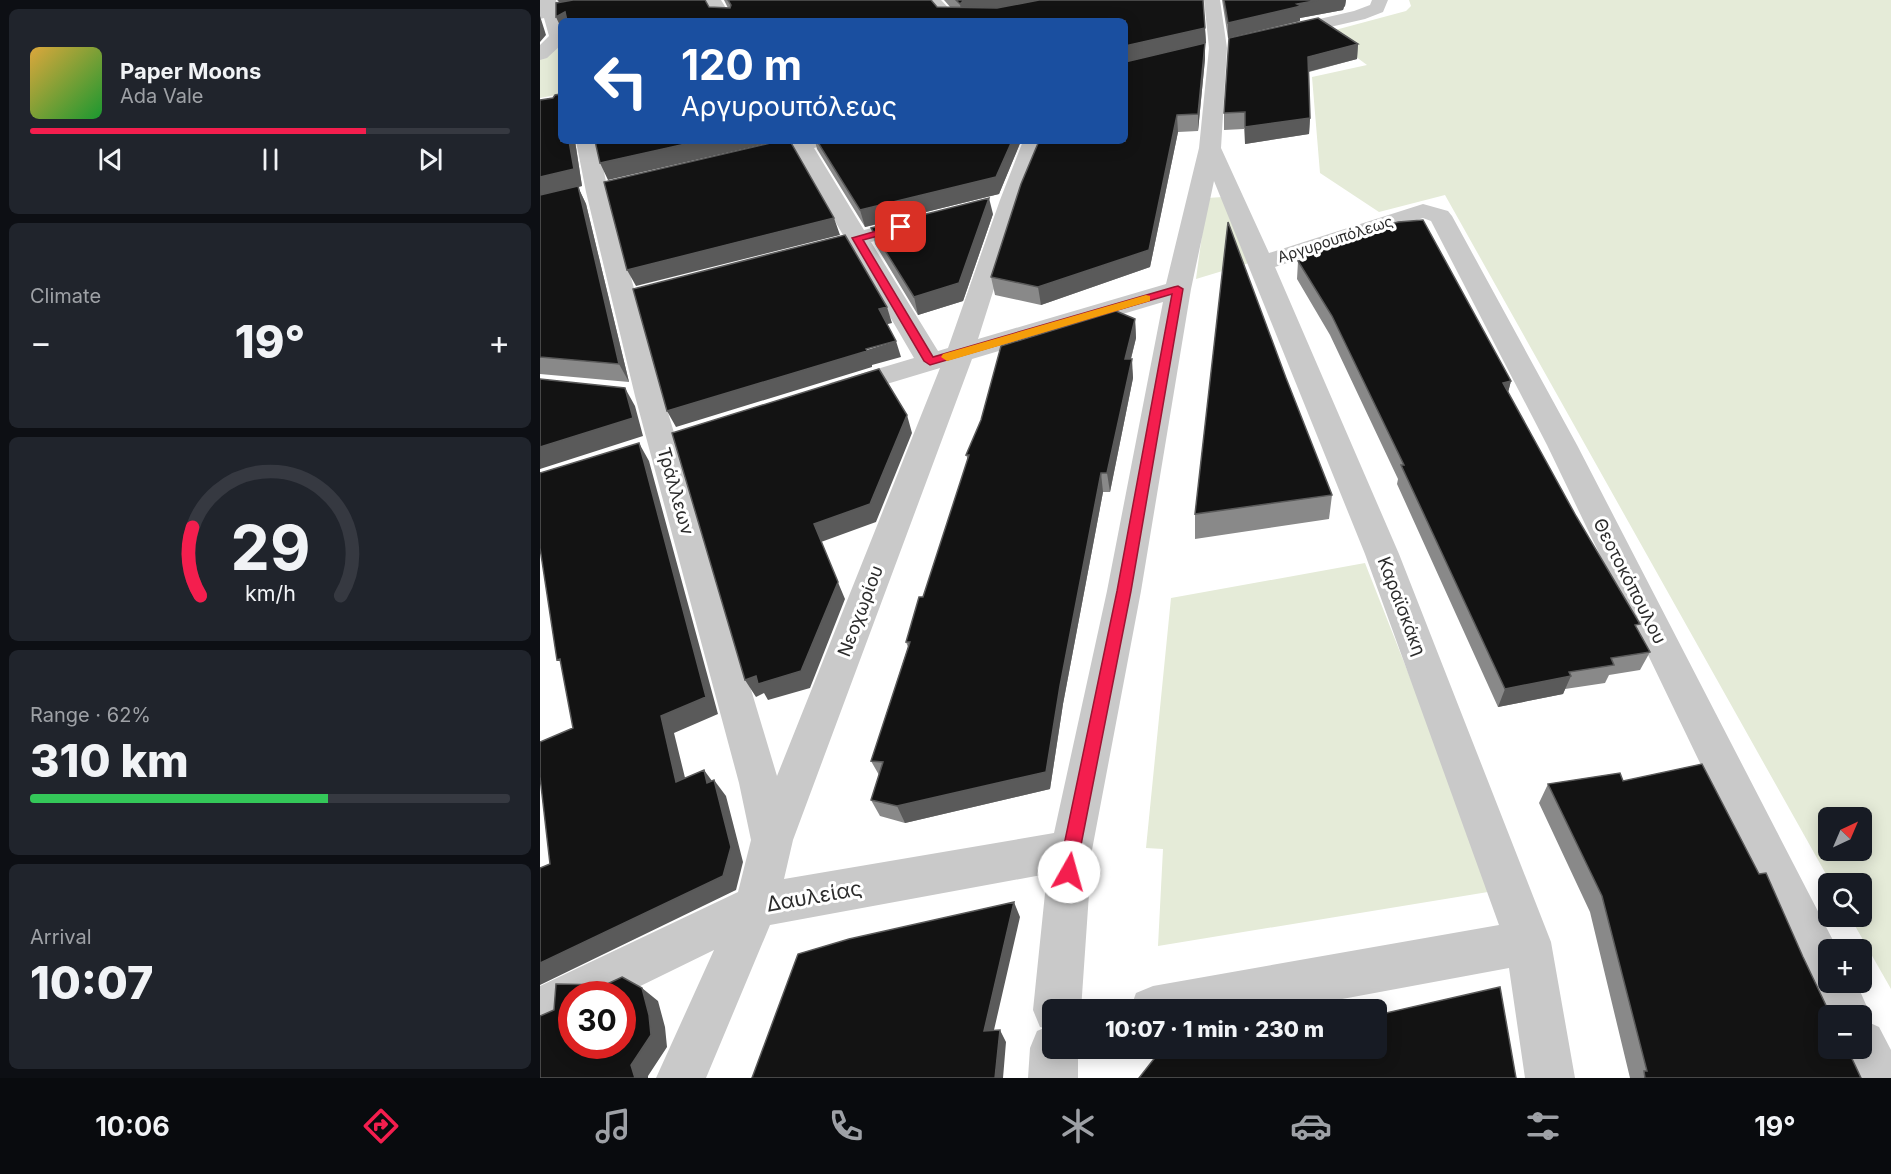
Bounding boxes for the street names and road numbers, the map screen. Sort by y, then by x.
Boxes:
street label: Αργυρουπόλεως [1275,211,1395,267]
street label: Τράλλεων [653,445,699,538]
street label: Θεοτοκόπουλου [1589,515,1671,647]
street label: Καραϊσκάκη [1374,554,1430,658]
street label: Νεοχωρίου [833,563,887,659]
street label: Δαυλείας [764,875,864,917]

